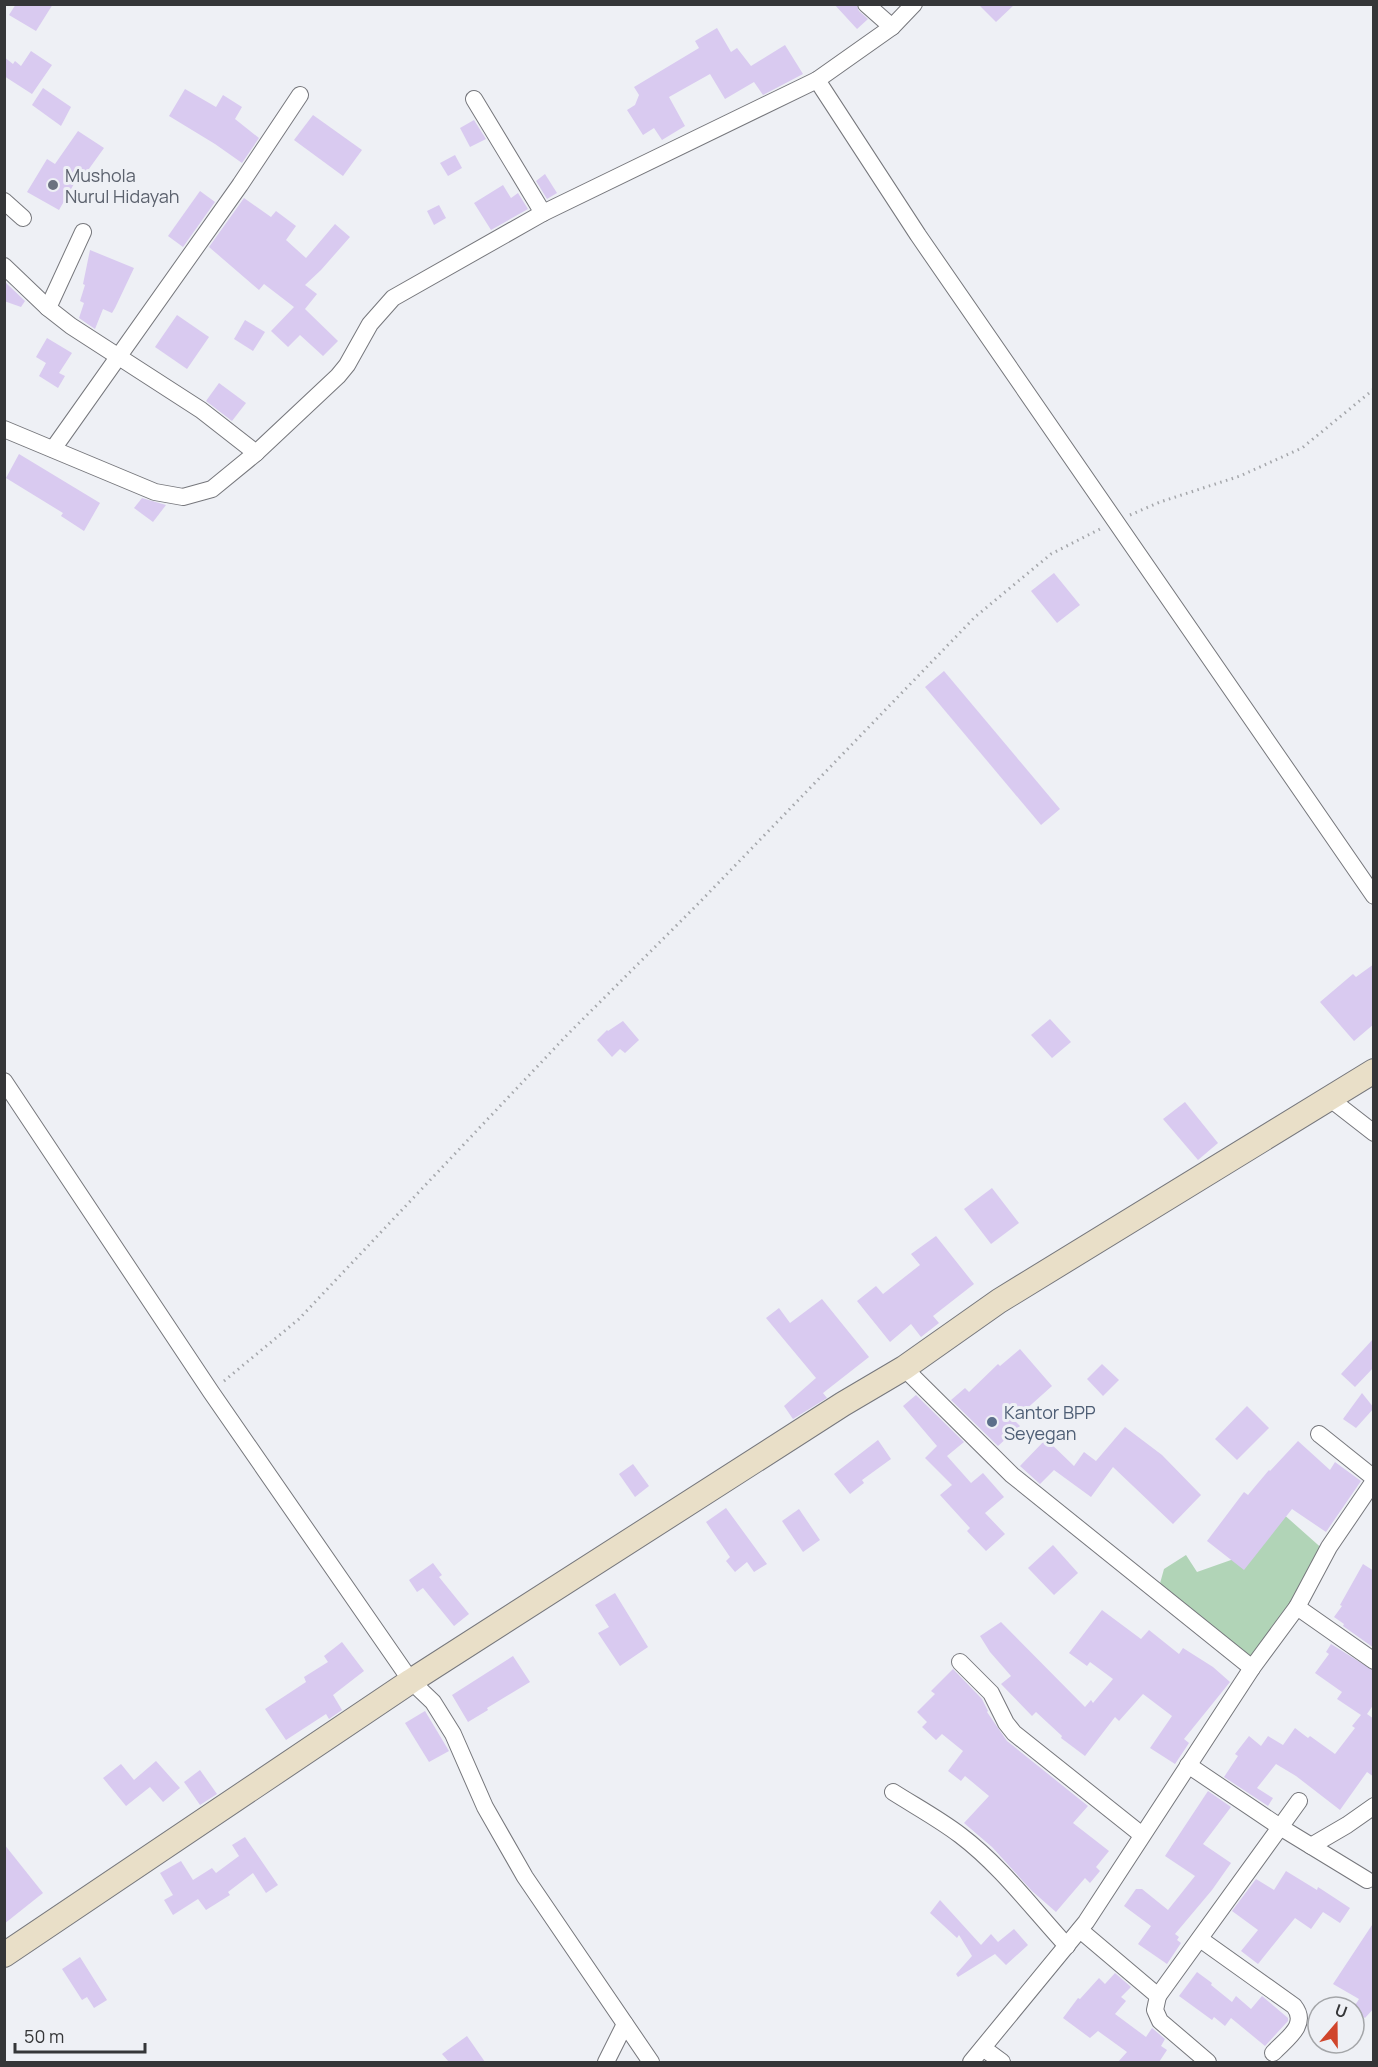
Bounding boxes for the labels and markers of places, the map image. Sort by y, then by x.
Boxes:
place label: Mushola Nurul Hidayah [65,163,179,208]
marker: Mushola Nurul Hidayah [46,178,60,192]
place label: Kantor BPP Seyegan [1004,1400,1096,1445]
marker: Kantor BPP Seyegan [985,1415,999,1429]

